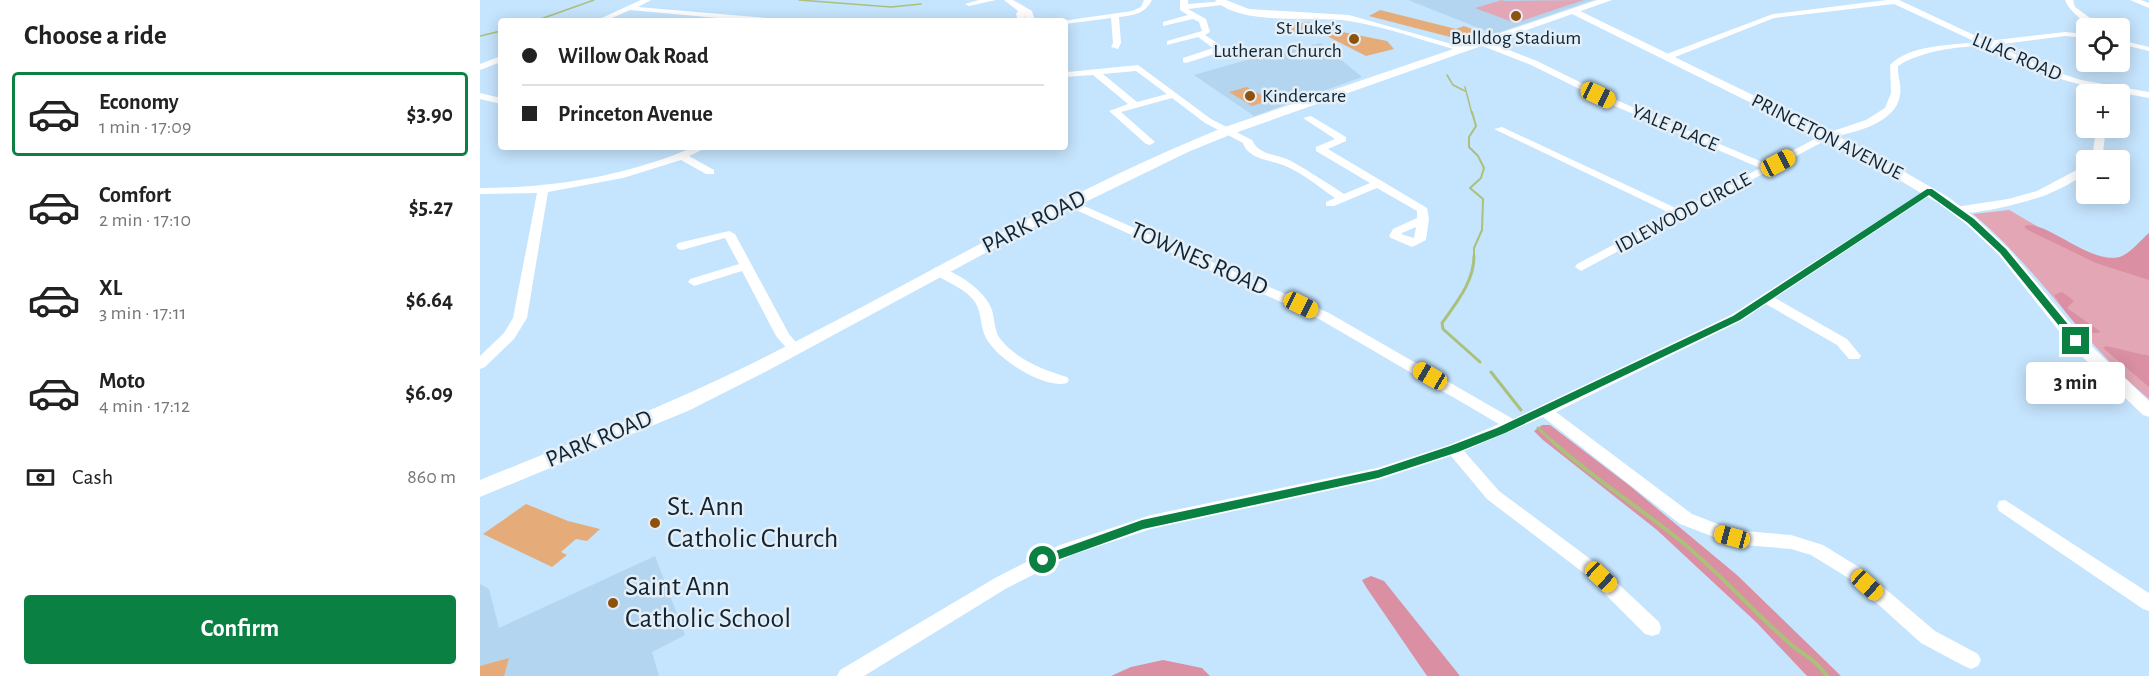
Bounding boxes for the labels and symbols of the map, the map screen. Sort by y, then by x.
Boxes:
marker: Bulldog Stadium [1509,9,1523,23]
place label: St Luke's Lutheran Church [1213,18,1342,61]
place label: Bulldog Stadium [1451,28,1581,48]
street label: LILAC ROAD [1969,29,2065,85]
marker: St Luke's Lutheran Church [1347,32,1361,46]
car [1578,79,1618,111]
place label: Kindercare [1262,86,1346,106]
marker: Kindercare [1243,89,1257,103]
street label: PRINCETON AVENUE [1748,90,1906,184]
street label: YALE PLACE [1629,101,1722,155]
car [1758,147,1798,179]
street label: IDLEWOOD CIRCLE [1612,169,1754,257]
street label: PARK ROAD [978,186,1090,258]
street label: TOWNES ROAD [1127,218,1271,300]
car [1281,289,1321,321]
route end [2062,327,2089,354]
car [1410,359,1450,393]
callout: 3 min [2026,362,2126,404]
street label: PARK ROAD [542,406,656,472]
place label: St. Ann Catholic Church [667,493,838,553]
marker: St. Ann Catholic Church [648,516,662,530]
car [1712,524,1752,550]
route start [1029,546,1056,573]
car [1582,558,1620,596]
car [1848,566,1886,604]
place label: Saint Ann Catholic School [625,573,791,633]
marker: Saint Ann Catholic School [606,596,620,610]

